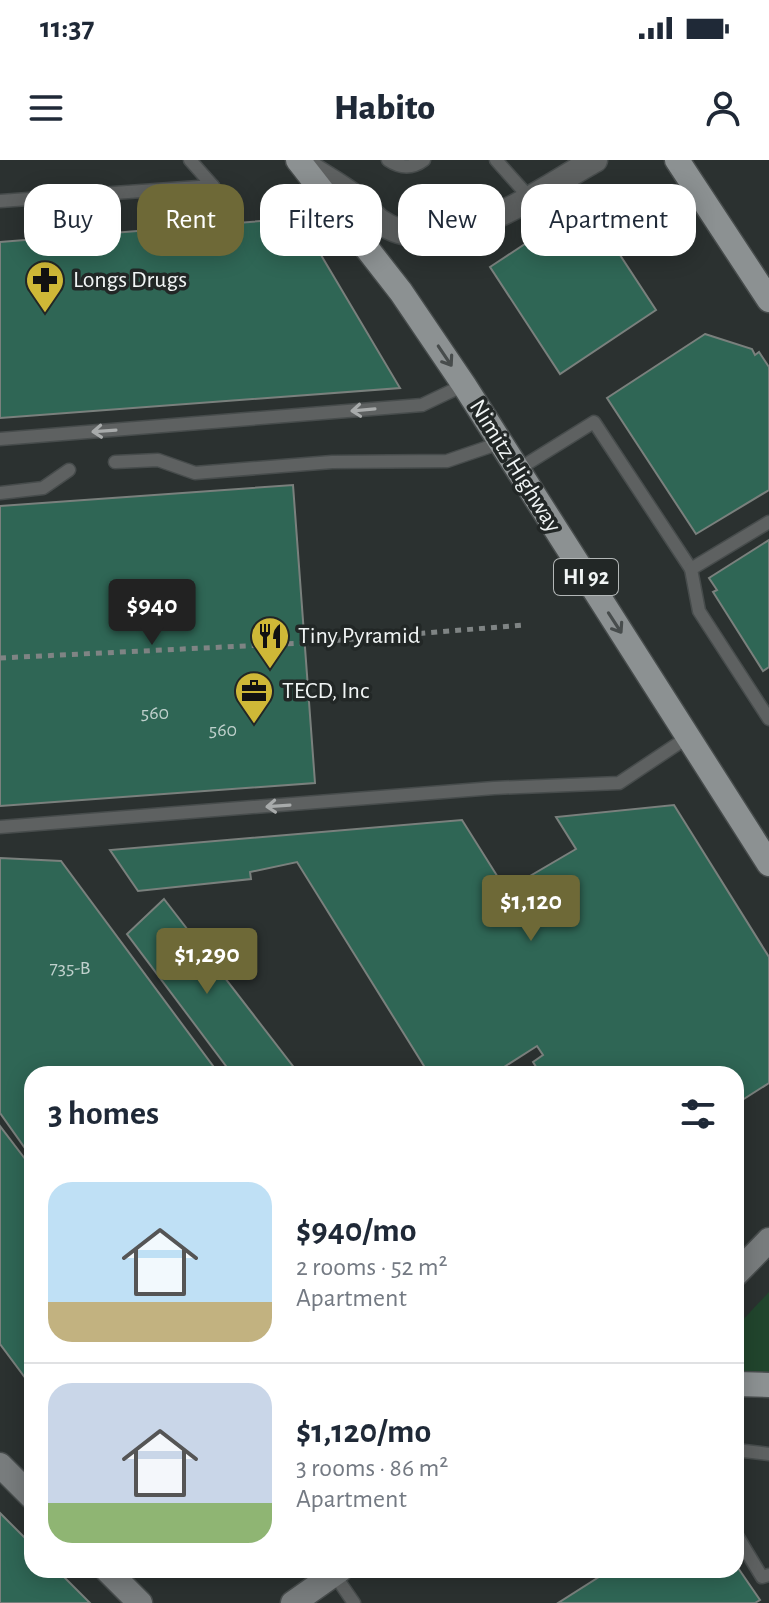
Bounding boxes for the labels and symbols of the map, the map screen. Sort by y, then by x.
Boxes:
pharmacy icon: Longs Drugs [24,259,66,314]
place label: Longs Drugs [73,268,187,292]
one-way arrow [437,345,453,367]
street label: Nimitz Highway [465,395,565,537]
one-way arrow [350,403,377,418]
one-way arrow [91,424,118,439]
road number: HI 92 [554,559,618,595]
pin: $940 [105,579,199,647]
one-way arrow [606,611,623,633]
restaurant icon: Tiny Pyramid [249,615,291,670]
place label: Tiny Pyramid [298,624,420,648]
office icon: TECD, Inc [233,670,275,725]
place label: TECD, Inc [282,679,369,703]
house number: 560 [141,703,169,723]
house number: 560 [209,720,237,740]
one-way arrow [265,798,292,813]
pin: $1,120 [466,875,596,943]
pin: $1,290 [142,928,272,996]
house number: 735-B [49,958,91,978]

